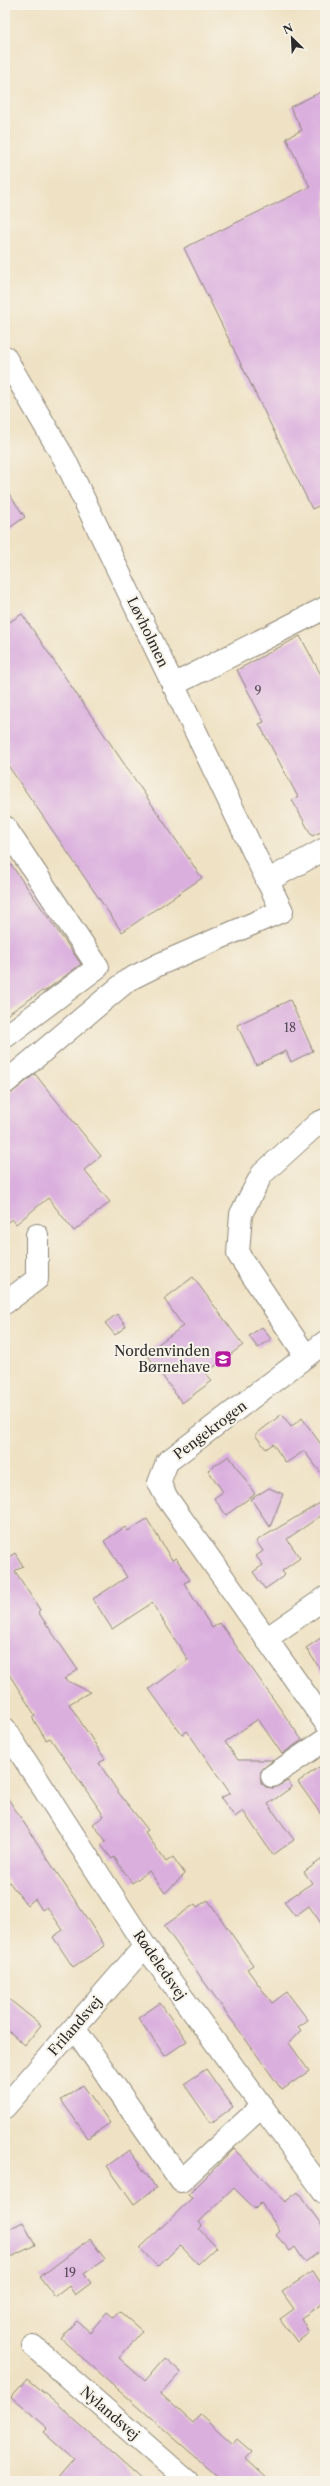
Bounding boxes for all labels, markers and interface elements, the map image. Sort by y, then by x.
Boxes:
north arrow [272,18,312,58]
text: N [281,20,296,37]
street label: Løvholmen [123,594,173,670]
house number: 9 [254,683,262,698]
house number: 18 [284,1020,296,1035]
place label: Nordenvinden Børnehave [114,1342,210,1376]
school or university icon: Nordenvinden Børnehave [213,1349,233,1369]
street label: Pengekrogen [170,1397,250,1463]
street label: Rødeledsvej [129,1927,191,2003]
street label: Frilandsvej [44,1993,106,2059]
house number: 19 [64,2265,76,2280]
street label: Nylandsvej [77,2382,143,2444]

